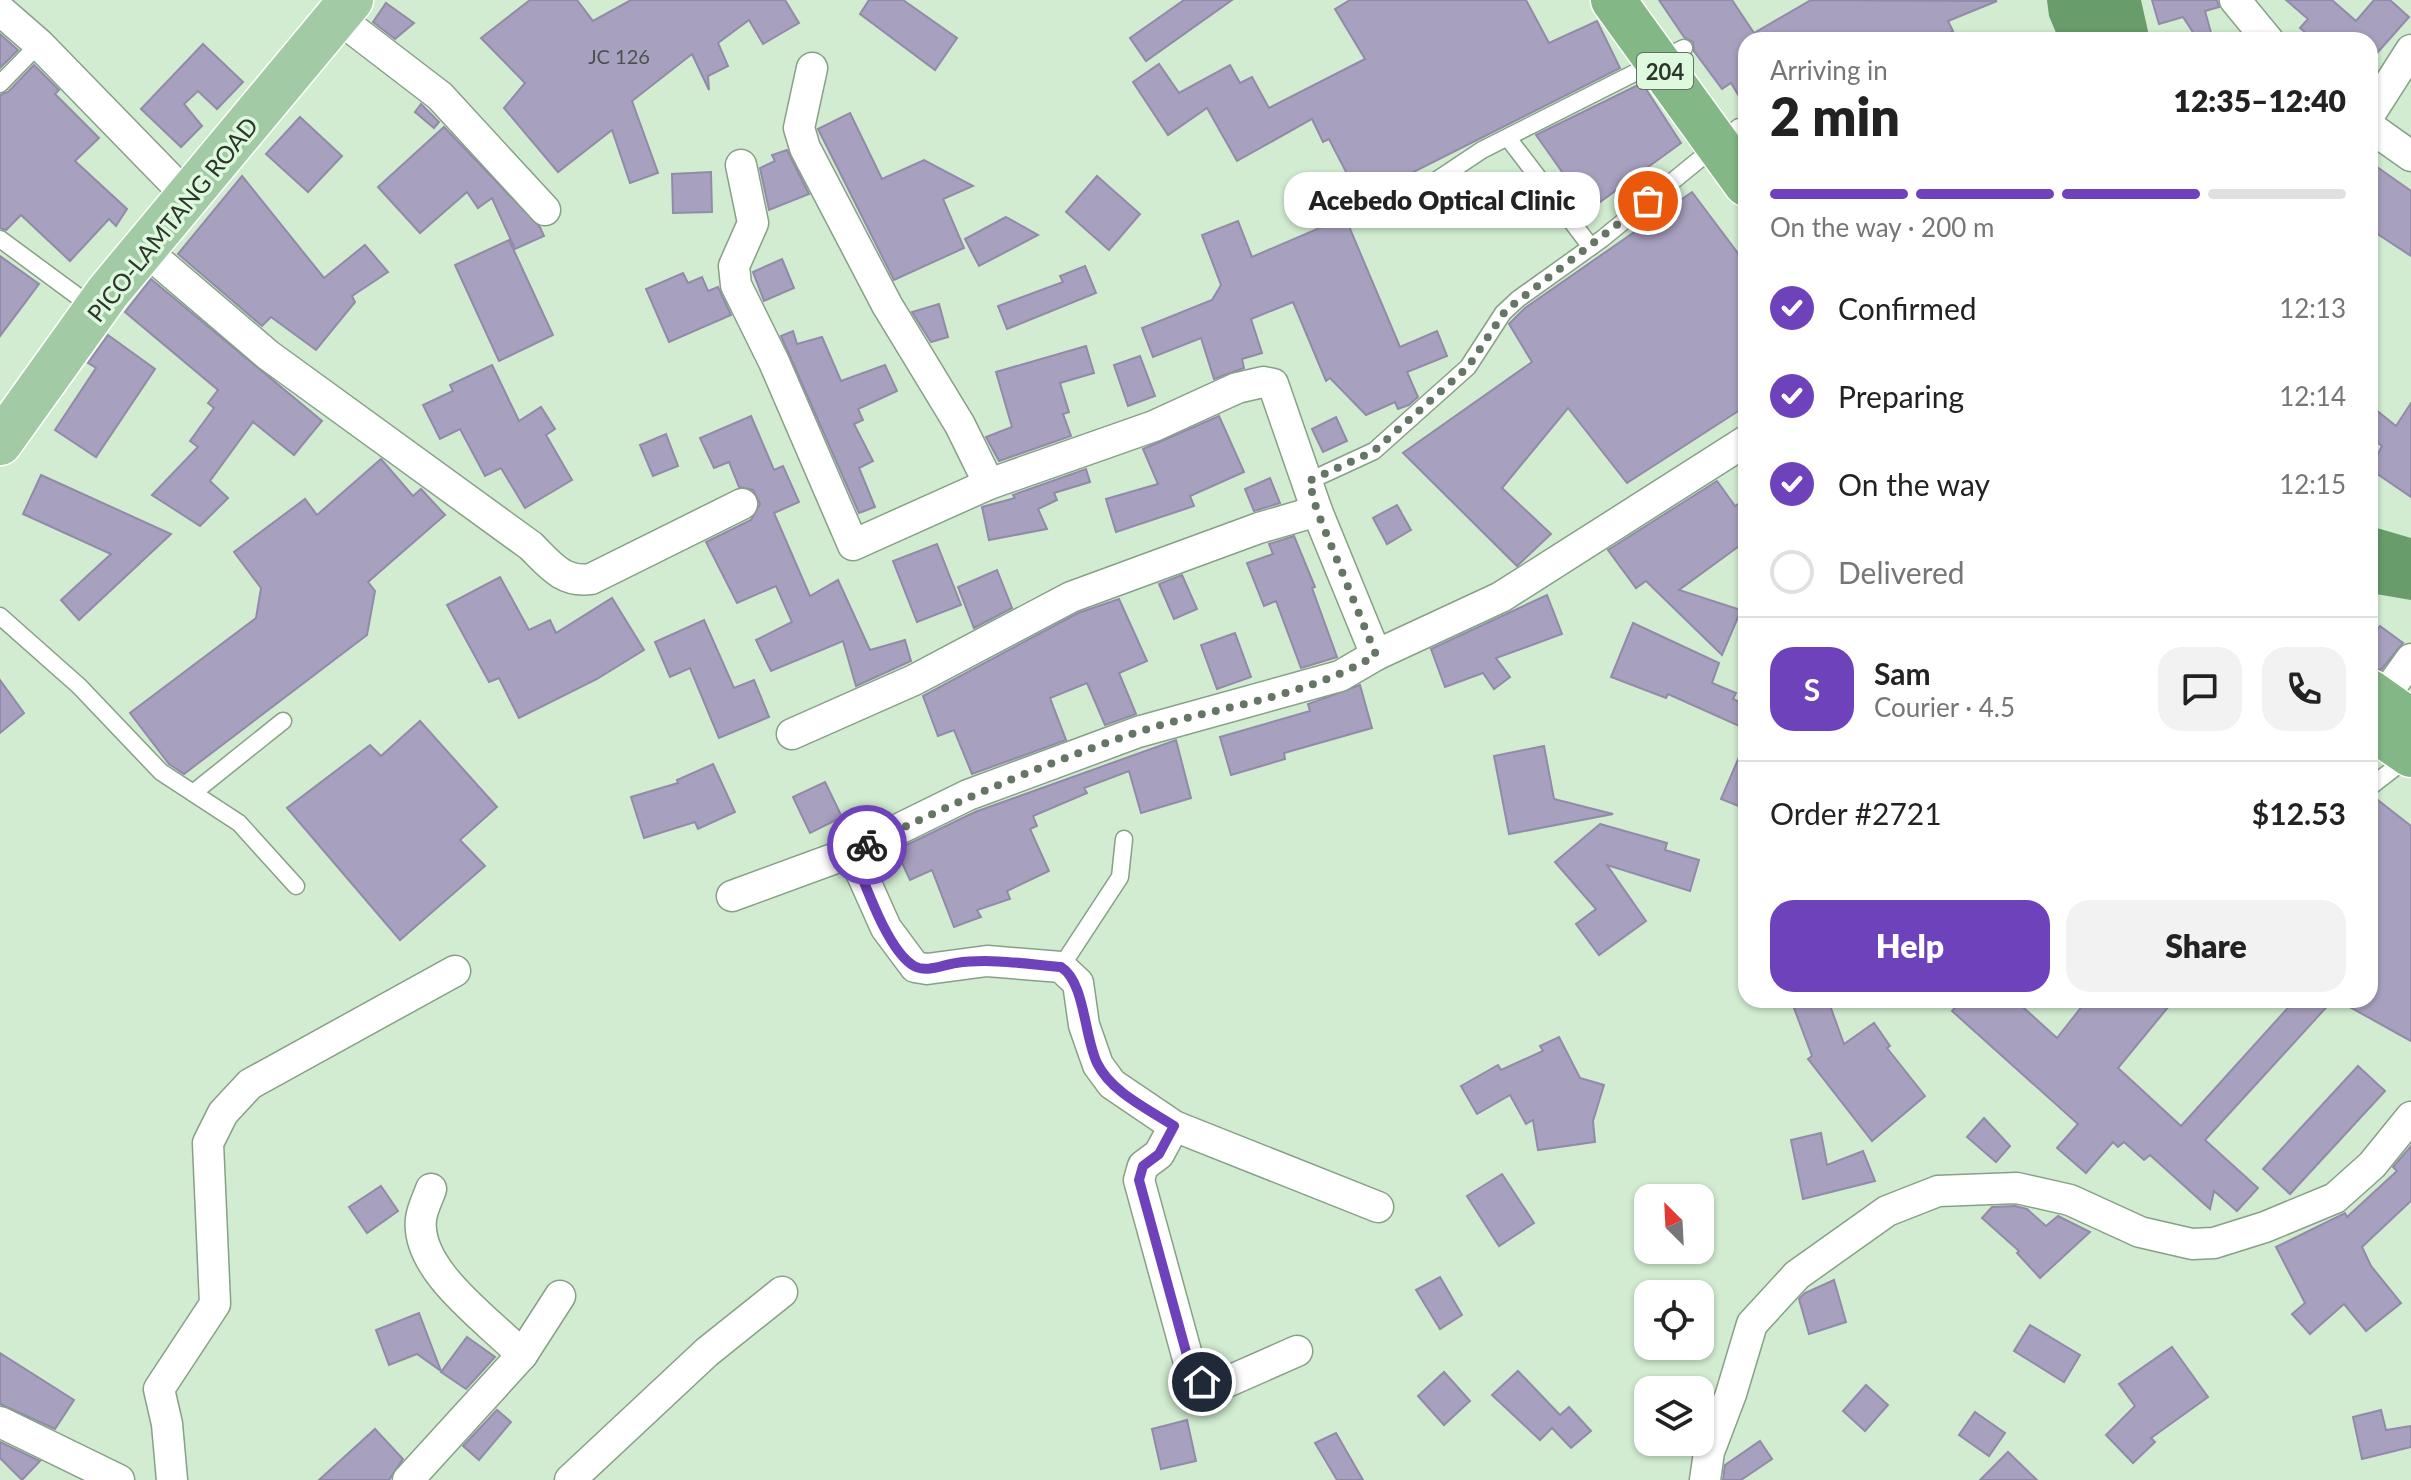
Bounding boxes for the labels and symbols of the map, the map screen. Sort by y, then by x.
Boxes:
house number: JC 126 [588,44,650,68]
road number: 204 [1637,53,1693,89]
street label: PICO-LAMTANG ROAD [81,111,263,327]
pin [1614,167,1682,235]
callout: Acebedo Optical Clinic [1284,173,1600,229]
courier [827,805,907,885]
north arrow [1634,1184,1714,1264]
pin [1168,1348,1236,1416]

